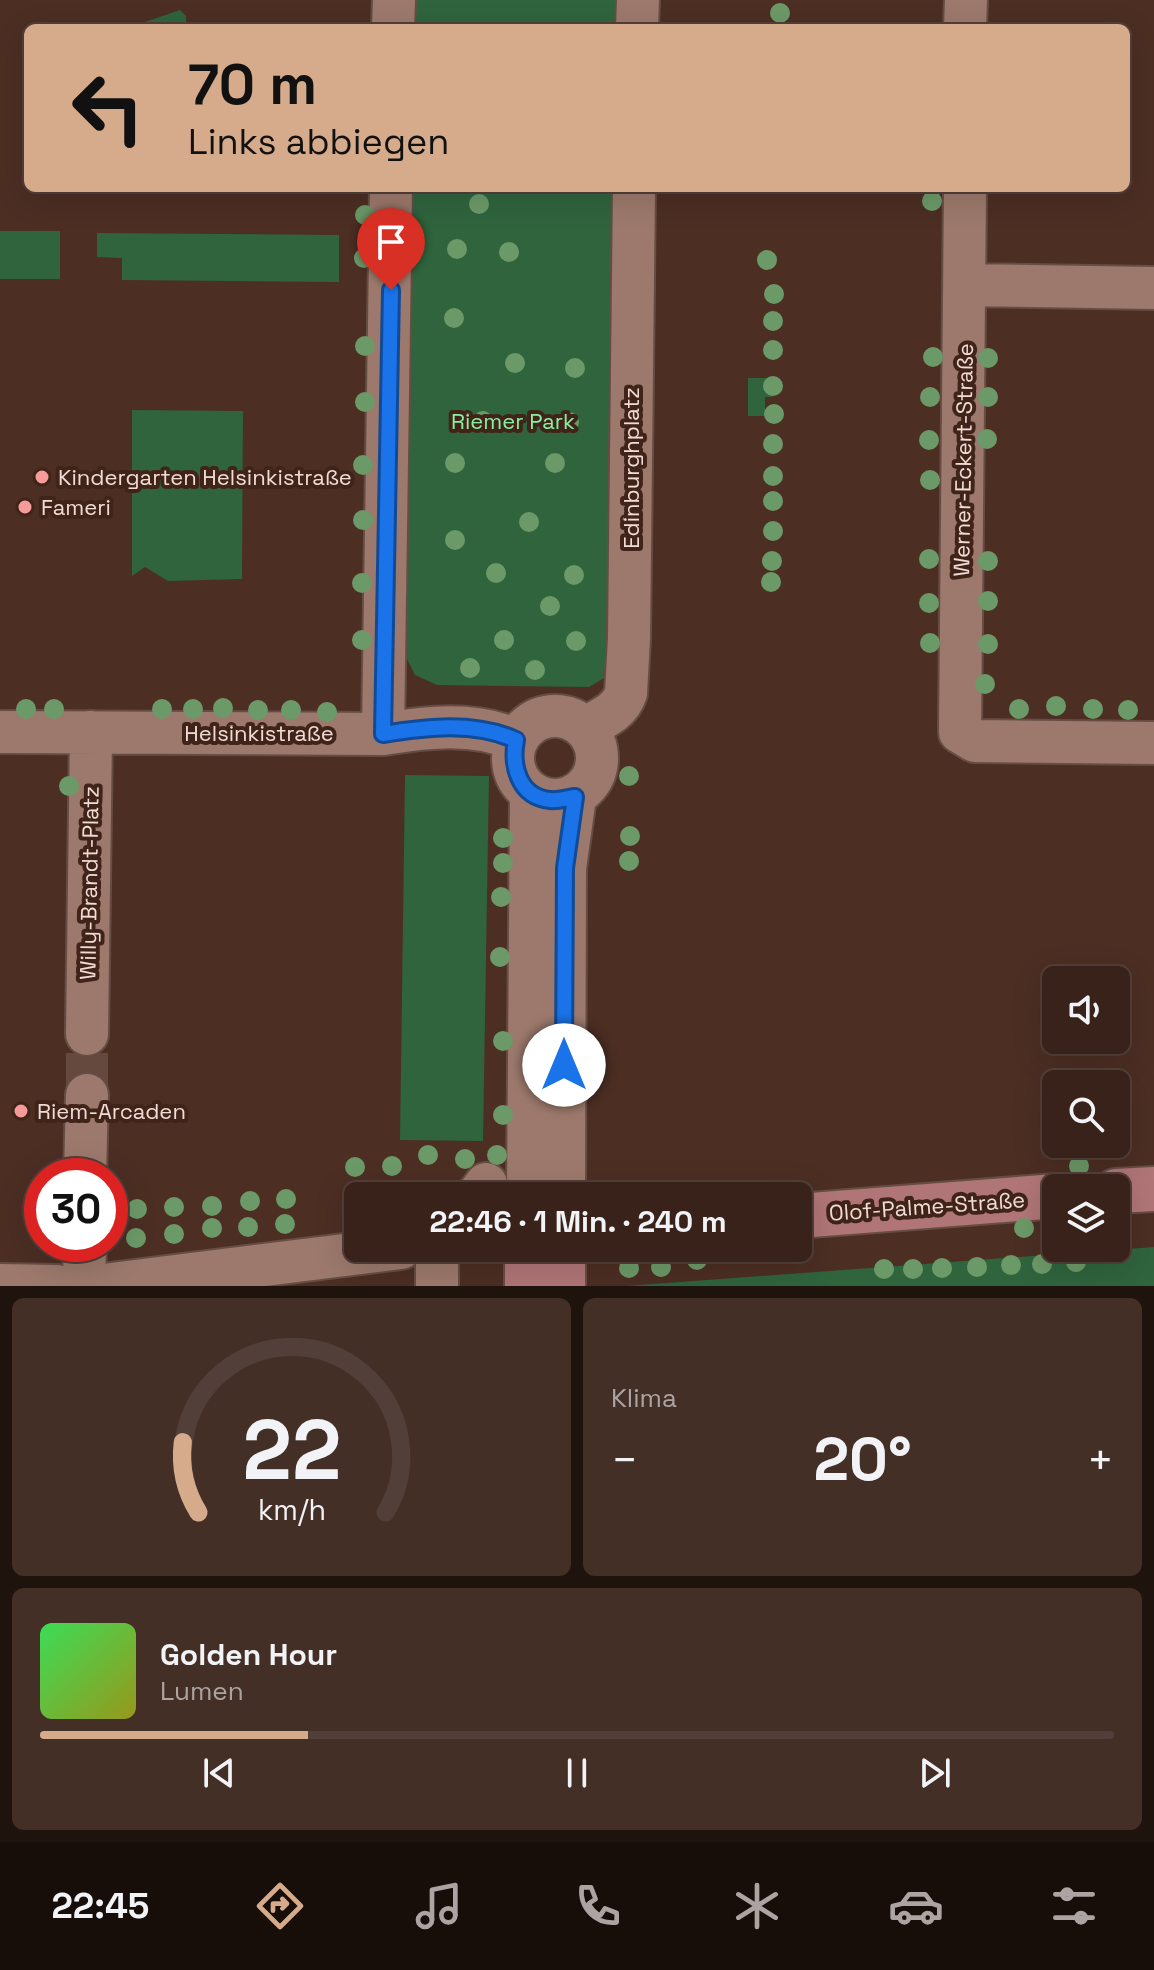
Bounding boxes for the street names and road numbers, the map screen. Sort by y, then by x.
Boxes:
street label: Werner-Eckert-Straße [947,343,979,577]
street label: Edinburghplatz [617,387,645,549]
street label: Helsinkistraße [184,719,334,747]
street label: Willy-Brandt-Platz [73,786,105,980]
street label: Olof-Palme-Straße [828,1185,1026,1227]

